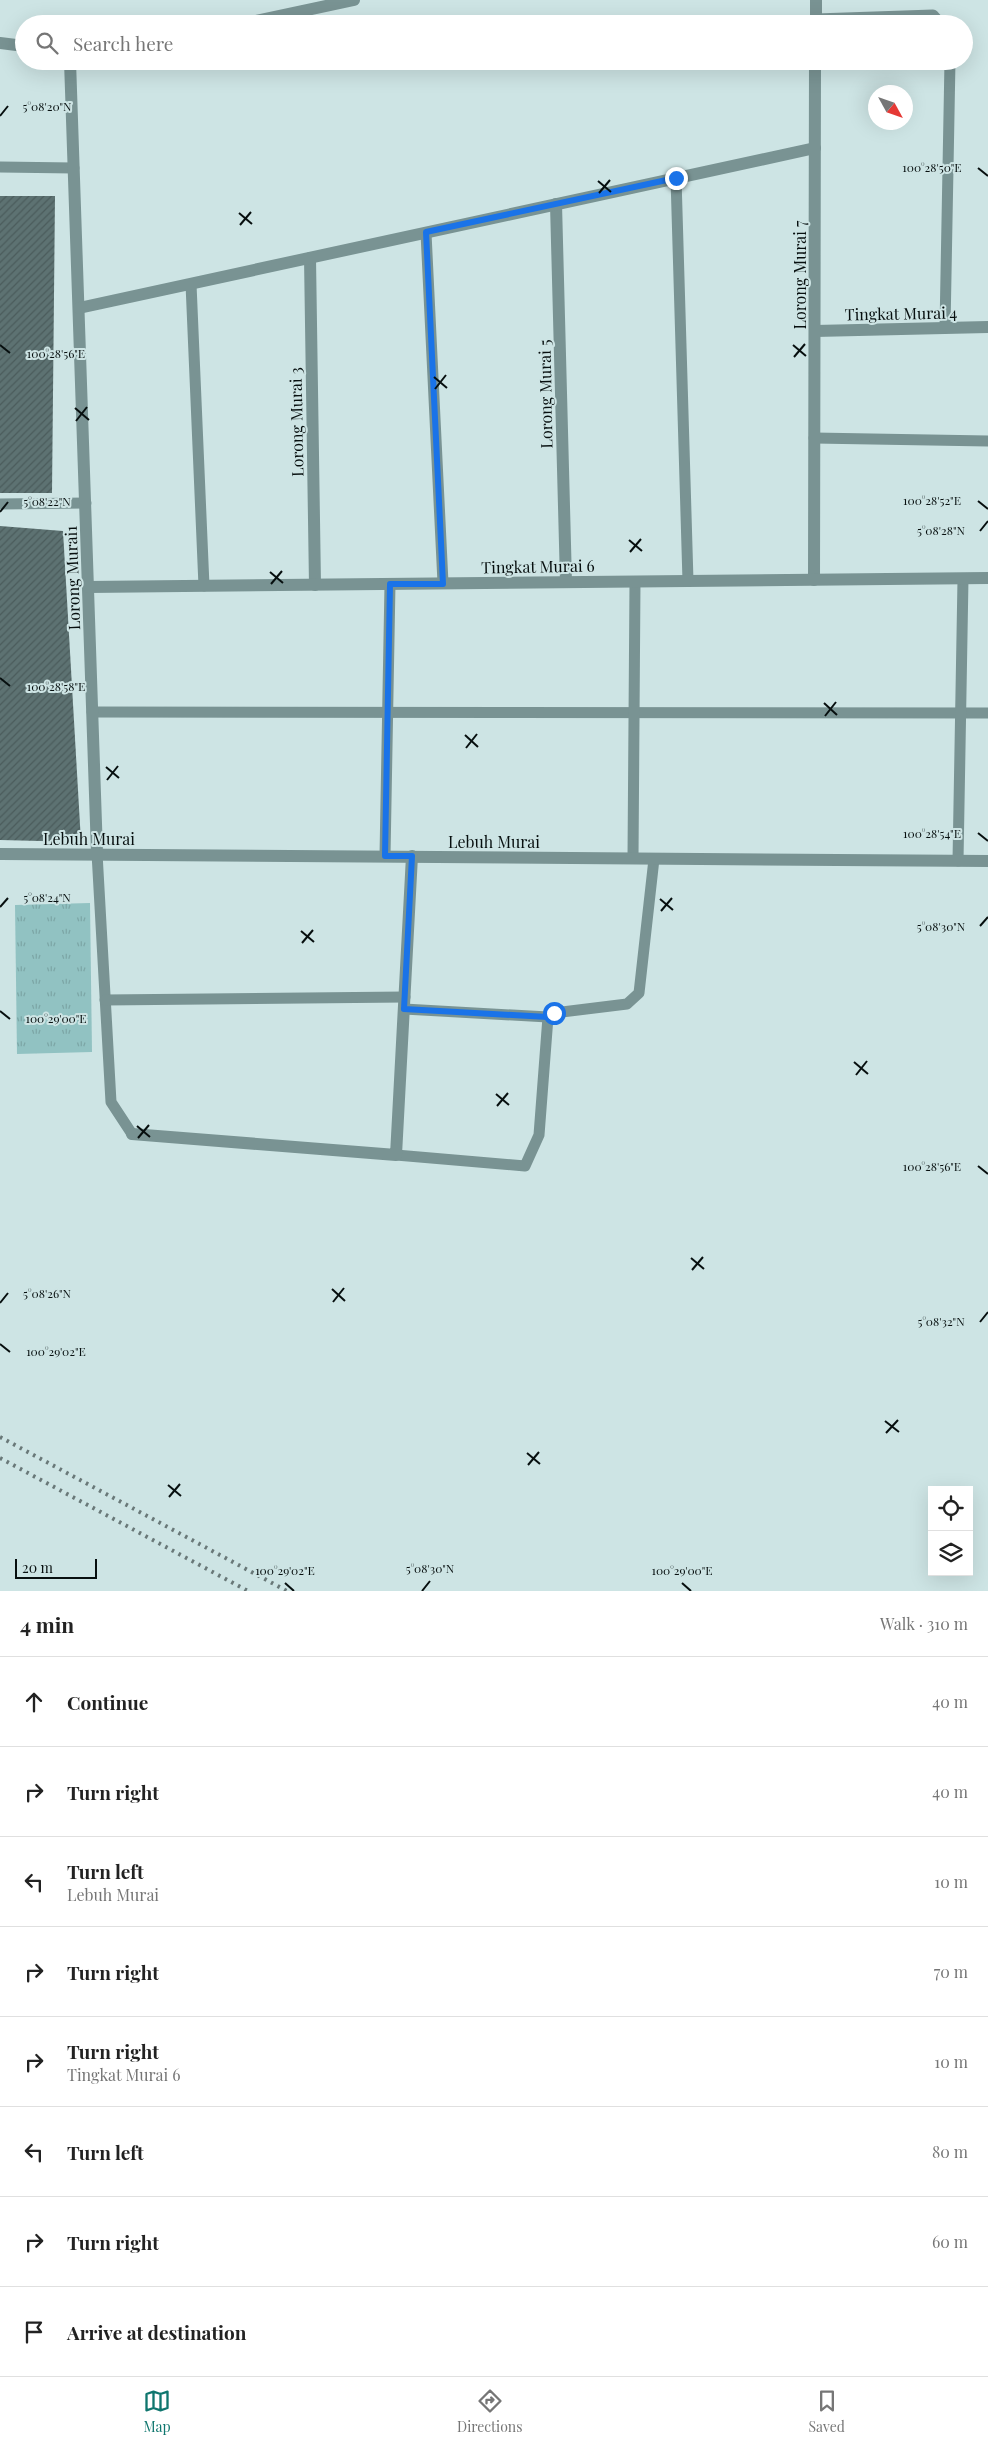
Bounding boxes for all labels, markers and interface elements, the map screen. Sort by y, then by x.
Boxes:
search box [15,15,973,70]
icon: search [33,29,61,57]
text: Search here [73,30,173,56]
north arrow [868,85,913,130]
text: 5°08'20"N [23,98,72,114]
text: 100°28'50"E [902,159,962,175]
route end [665,167,688,190]
street label: Lorong Murai 7 [789,220,810,329]
street label: Tingkat Murai 4 [844,302,958,324]
street label: Lorong Murai 5 [534,339,556,449]
text: 100°28'56"E [27,345,85,361]
street label: Lorong Murai 3 [285,367,307,477]
text: 100°28'52"E [903,492,961,508]
text: 5°08'22"N [23,493,71,509]
text: 5°08'28"N [917,522,966,538]
street label: Lorong Murai1 [60,525,84,630]
street label: Tingkat Murai 6 [481,555,595,577]
text: 100°28'58"E [27,678,85,694]
text: 100°28'54"E [903,825,961,841]
street label: Lebuh Murai [43,828,135,849]
street label: Lebuh Murai [448,831,540,852]
text: 5°08'24"N [23,889,71,905]
text: 5°08'30"N [917,918,966,934]
route start [543,1002,566,1025]
text: 100°29'00"E [25,1010,87,1026]
text: 100°28'56"E [903,1158,961,1174]
text: 5°08'26"N [23,1285,72,1301]
text: 5°08'32"N [917,1313,965,1329]
text: 100°29'02"E [26,1343,86,1359]
map controls [928,1486,973,1576]
button: locate [928,1486,973,1531]
button: layers [928,1531,973,1576]
scale bar [15,1556,98,1579]
text: 20 m [22,1558,53,1577]
text: 5°08'30"N [406,1560,455,1576]
text: 100°29'02"E [255,1562,315,1578]
text: 100°29'00"E [651,1562,713,1578]
text: 4 min [20,1610,74,1638]
text: Walk · 310 m [880,1613,968,1634]
icon: ahead [20,1688,48,1716]
text: Continue [67,1689,148,1715]
text: 40 m [932,1691,968,1712]
icon: right [20,1778,48,1806]
text: Turn right [67,1779,159,1805]
text: 40 m [932,1781,968,1802]
text: Turn left [67,1858,144,1884]
icon: left [20,1868,48,1896]
text: 10 m [934,1871,968,1892]
text: Lebuh Murai [67,1884,159,1905]
icon: right [20,1958,48,1986]
text: Turn right [67,1959,159,1985]
text: 70 m [934,1961,968,1982]
text: Turn right [67,2038,159,2064]
icon: right [20,2048,48,2076]
text: 10 m [934,2051,968,2072]
text: Tingkat Murai 6 [67,2064,181,2085]
icon: left [20,2138,48,2166]
text: Turn left [67,2139,144,2165]
text: 80 m [932,2141,968,2162]
icon: right [20,2228,48,2256]
text: Turn right [67,2229,159,2255]
text: 60 m [932,2231,968,2252]
icon: arrive [20,2318,48,2346]
text: Arrive at destination [67,2319,247,2345]
tab: Map [143,2387,171,2436]
tab: Directions [457,2387,522,2436]
tab: Saved [809,2387,845,2436]

